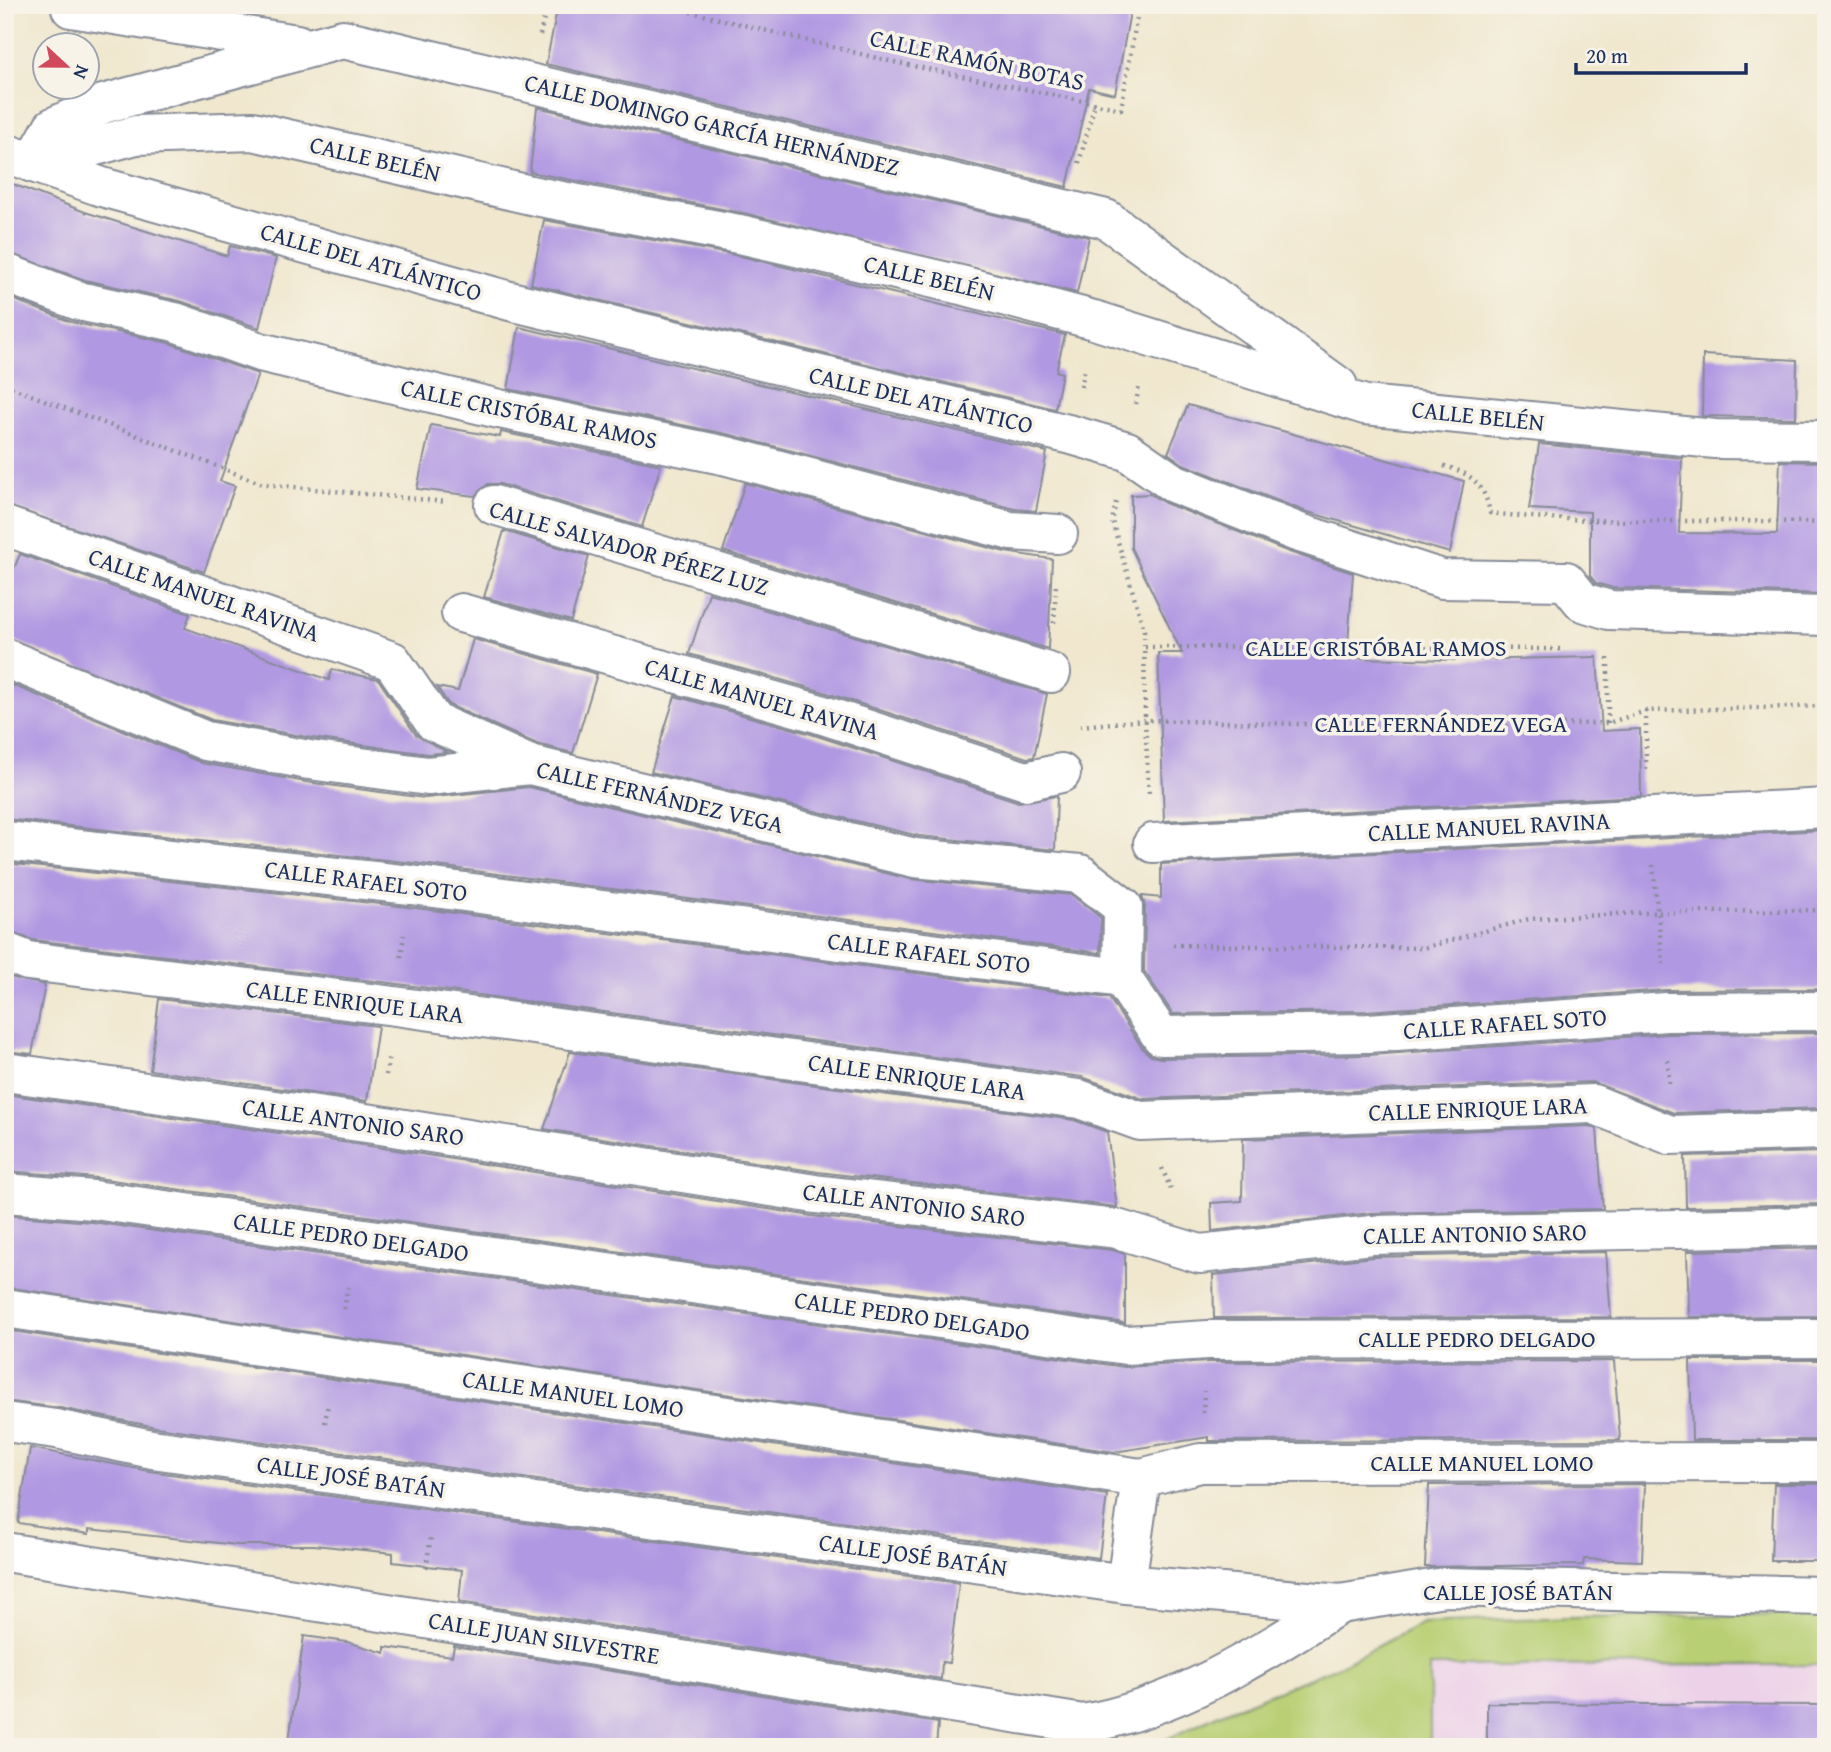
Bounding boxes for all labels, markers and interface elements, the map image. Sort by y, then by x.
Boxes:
street label: CALLE RAMÓN BOTAS [867,20,1087,99]
north arrow [32,32,102,102]
scale bar [1576,32,1745,76]
text: 20 m [1586,40,1628,71]
text: N [66,61,97,84]
street label: CALLE DOMINGO GARCÍA HERNÁNDEZ [521,64,903,185]
street label: CALLE BELÉN [306,127,444,191]
street label: CALLE DEL ATLÁNTICO [256,213,486,310]
street label: CALLE BELÉN [860,246,998,310]
street label: CALLE DEL ATLÁNTICO [806,357,1036,442]
street label: CALLE CRISTÓBAL RAMOS [398,369,660,458]
street label: CALLE BELÉN [1410,391,1546,440]
street label: CALLE SALVADOR PÉREZ LUZ [485,491,773,604]
street label: CALLE MANUEL RAVINA [84,539,325,651]
street label: CALLE CRISTÓBAL RAMOS [1245,630,1507,665]
street label: CALLE MANUEL RAVINA [641,648,884,749]
street label: CALLE FERNÁNDEZ VEGA [1315,706,1568,741]
street label: CALLE FERNÁNDEZ VEGA [533,751,788,842]
street label: CALLE MANUEL RAVINA [1367,803,1611,850]
street label: CALLE RAFAEL SOTO [263,851,469,910]
street label: CALLE RAFAEL SOTO [826,923,1032,982]
street label: CALLE ENRIQUE LARA [244,971,466,1032]
street label: CALLE RAFAEL SOTO [1402,999,1608,1048]
street label: CALLE ENRIQUE LARA [806,1044,1028,1109]
street label: CALLE ENRIQUE LARA [1368,1087,1589,1130]
street label: CALLE ANTONIO SARO [240,1089,466,1154]
street label: CALLE ANTONIO SARO [801,1174,1027,1235]
street label: CALLE PEDRO DELGADO [231,1203,471,1270]
street label: CALLE ANTONIO SARO [1363,1214,1587,1253]
street label: CALLE PEDRO DELGADO [792,1282,1032,1349]
street label: CALLE PEDRO DELGADO [1358,1321,1596,1356]
street label: CALLE MANUEL LOMO [460,1361,686,1426]
street label: CALLE MANUEL LOMO [1370,1445,1594,1480]
street label: CALLE JOSÉ BATÁN [255,1446,448,1507]
street label: CALLE JOSÉ BATÁN [817,1524,1010,1585]
street label: CALLE JOSÉ BATÁN [1423,1574,1613,1609]
street label: CALLE JUAN SILVESTRE [426,1602,662,1673]

